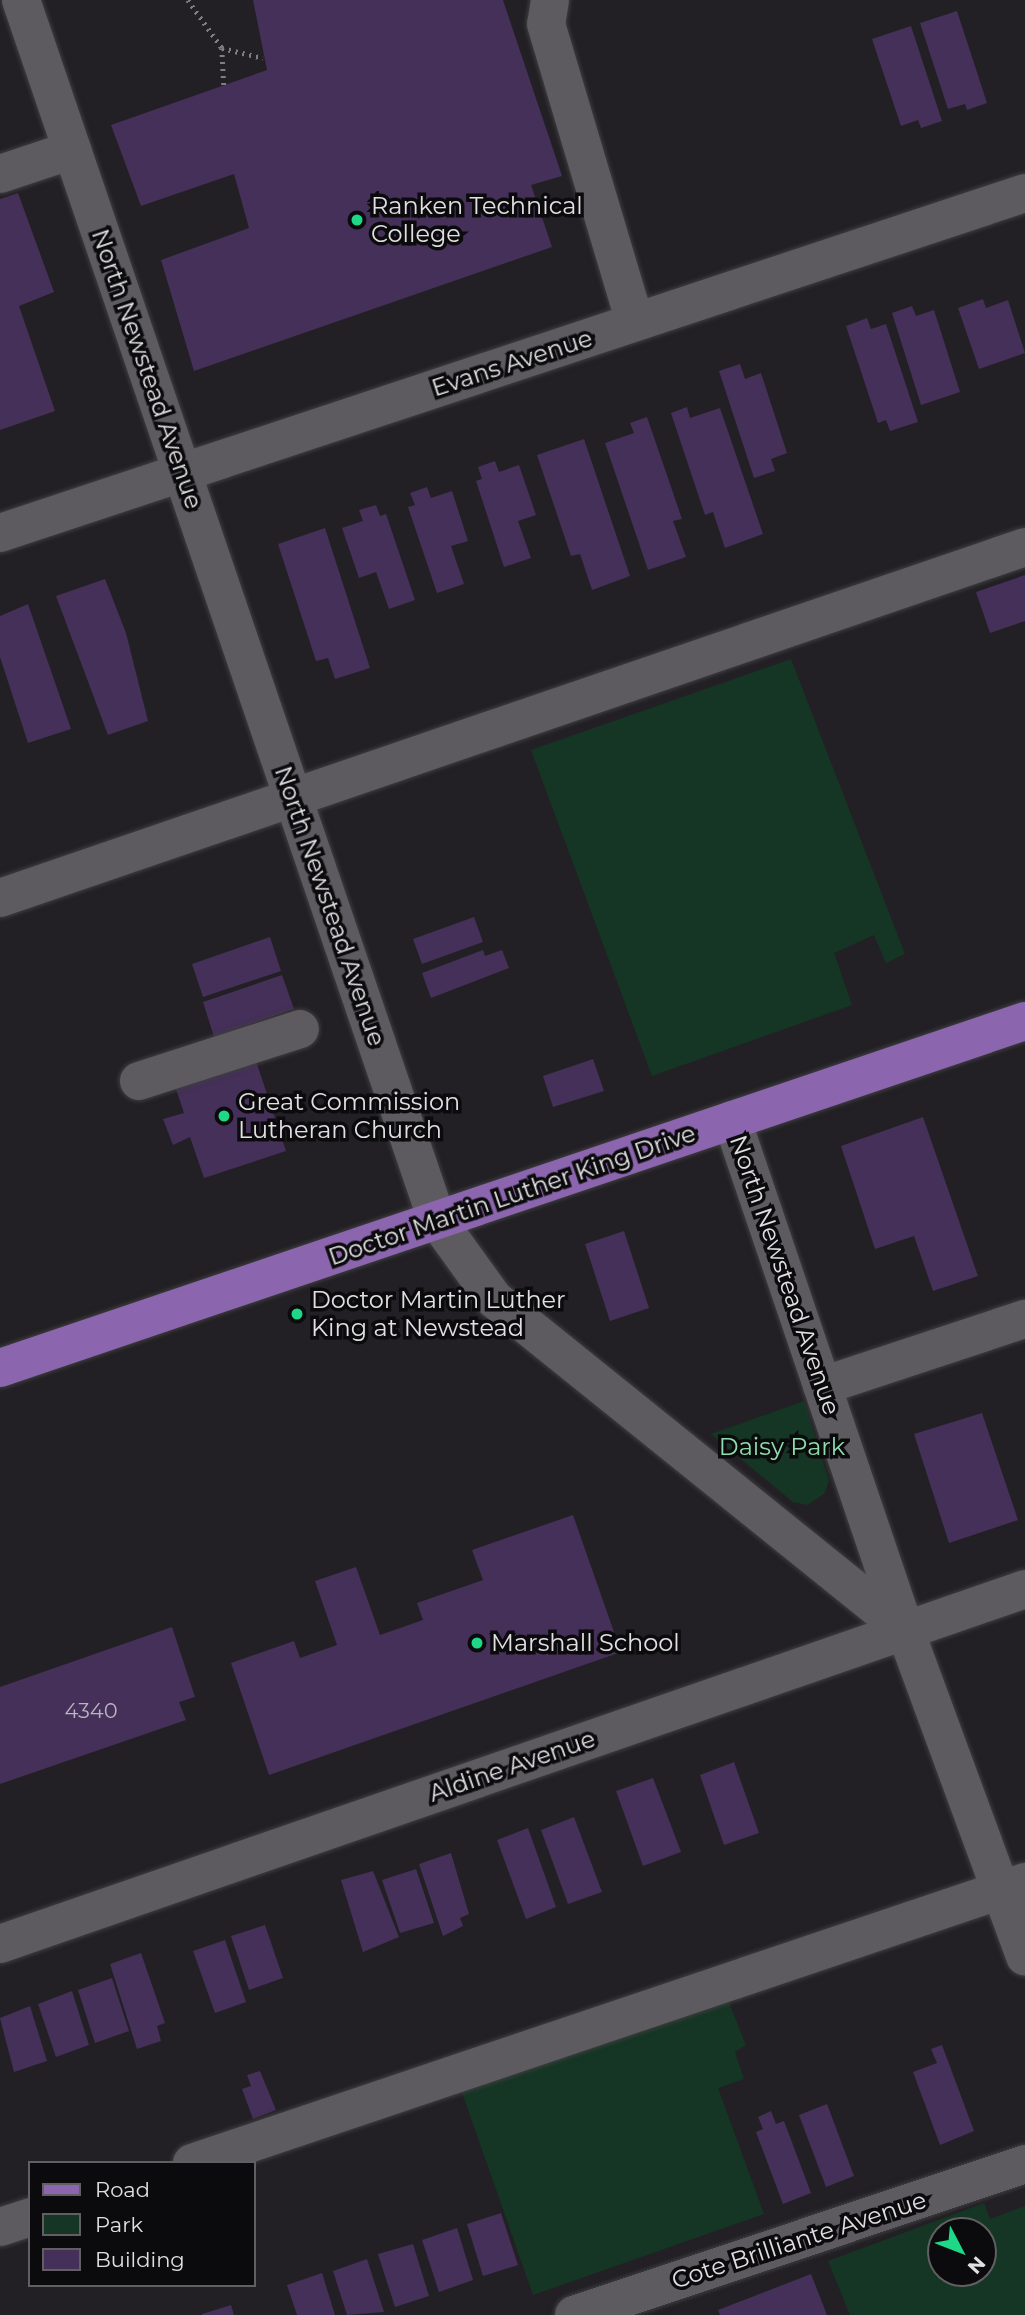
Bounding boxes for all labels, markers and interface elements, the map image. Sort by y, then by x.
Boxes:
place label: Ranken Technical College [371,192,583,248]
marker: Ranken Technical College [349,212,365,228]
street label: North Newstead Avenue [86,225,208,513]
street label: Evans Avenue [428,323,596,403]
street label: North Newstead Avenue [269,762,391,1050]
place label: Great Commission Lutheran Church [238,1088,460,1144]
marker: Great Commission Lutheran Church [216,1108,232,1124]
street label: Doctor Martin Luther King Drive [325,1118,699,1272]
street label: North Newstead Avenue [724,1131,846,1419]
place label: Doctor Martin Luther King at Newstead [311,1286,566,1342]
marker: Doctor Martin Luther King at Newstead [289,1306,305,1322]
park label: Daisy Park [719,1433,845,1461]
place label: Marshall School [491,1629,680,1657]
marker: Marshall School [469,1635,485,1651]
house number: 4340 [64,1698,118,1724]
street label: Aldine Avenue [425,1724,599,1808]
legend [28,2161,256,2287]
text: Road [95,2177,150,2202]
street label: Cote Brilliante Avenue [668,2185,930,2295]
text: Park [95,2212,143,2237]
north arrow [927,2217,997,2287]
text: Building [95,2247,185,2272]
text: N [963,2252,990,2278]

